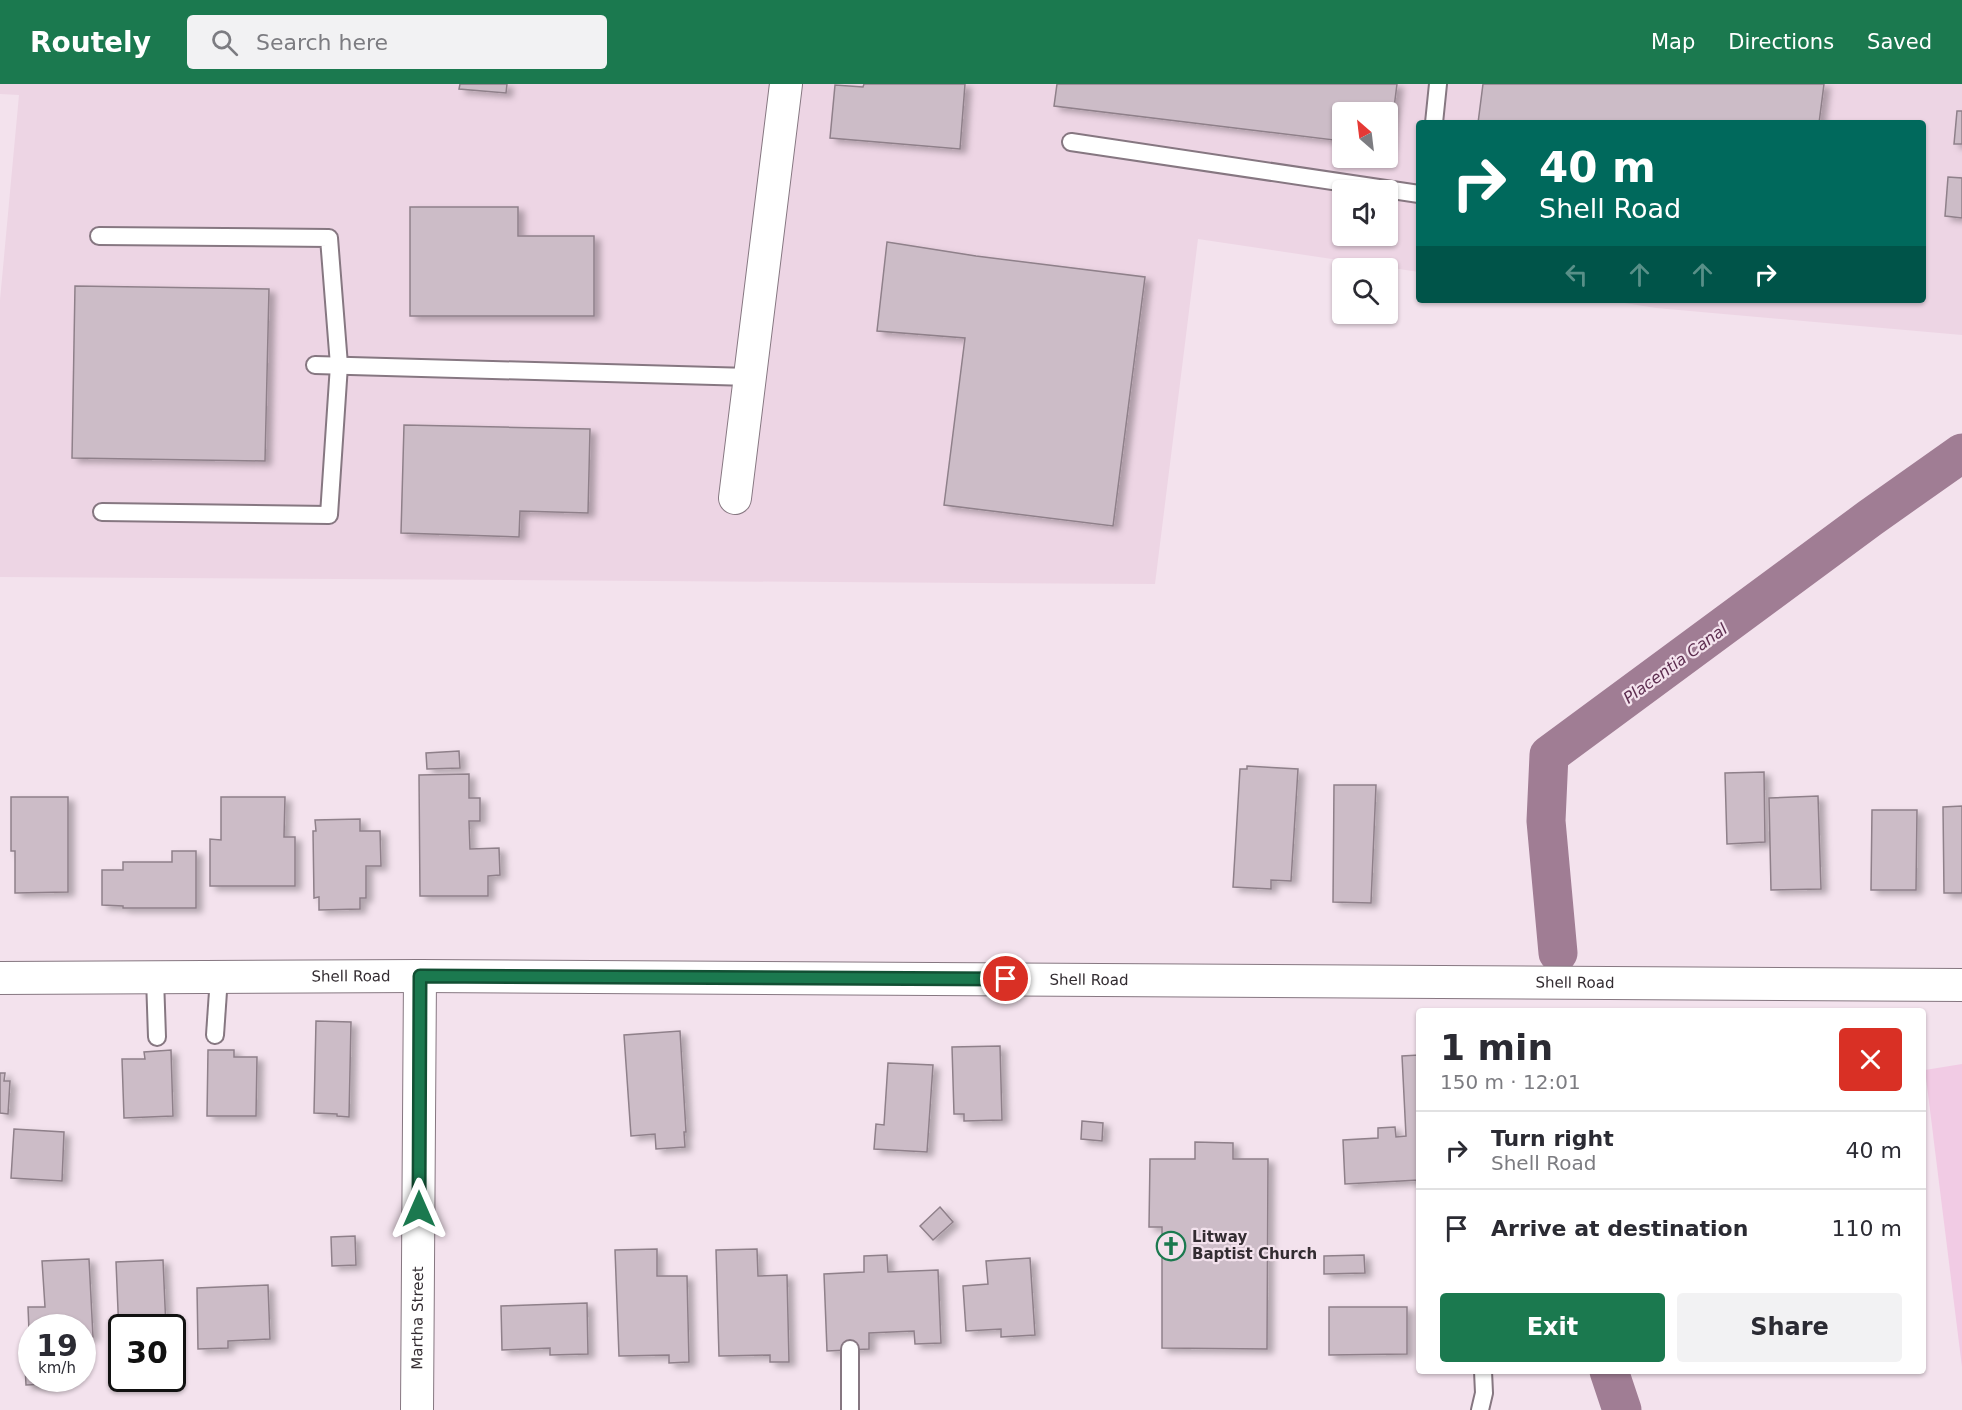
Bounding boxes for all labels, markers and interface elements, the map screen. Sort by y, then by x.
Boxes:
search box [187,15,607,69]
text: Routely [30,26,151,59]
icon: search [208,26,241,59]
text: Search here [256,30,388,55]
text: Map [1651,30,1695,54]
text: Directions [1728,30,1834,54]
text: Saved [1867,30,1932,54]
north arrow [1332,102,1398,168]
map controls [1332,102,1398,324]
text: 40 m [1539,143,1656,192]
icon: right [1440,144,1518,222]
button: sound [1332,180,1398,246]
text: Shell Road [1539,193,1681,224]
button: search [1332,258,1398,324]
icon: left [1560,258,1593,291]
icon: ahead [1623,258,1656,291]
icon: ahead [1686,258,1719,291]
icon: right [1749,258,1782,291]
water label: Placentia Canal [1620,619,1731,707]
pin [980,953,1031,1004]
icon: arrive [989,962,1022,995]
street label: Shell Road [311,967,391,986]
street label: Shell Road [1049,971,1129,989]
street label: Shell Road [1535,974,1615,992]
text: 1 min [1440,1027,1553,1068]
button: close [1839,1028,1902,1091]
text: 150 m · 12:01 [1440,1070,1581,1094]
text: Turn right [1491,1126,1614,1151]
icon: right [1440,1134,1473,1167]
text: 40 m [1846,1138,1902,1163]
text: Shell Road [1491,1151,1596,1175]
position arrow [387,1177,451,1241]
icon: arrive [1440,1212,1473,1245]
text: Arrive at destination [1491,1216,1748,1241]
text: 110 m [1832,1216,1902,1241]
place label: Litway Baptist Church [1192,1228,1317,1263]
church icon: Litway Baptist Church [1155,1230,1187,1262]
street label: Martha Street [408,1266,427,1370]
button: Exit [1440,1293,1665,1362]
button: Share [1677,1293,1902,1362]
speed limit sign: 30 [108,1314,186,1392]
text: 19 [36,1328,78,1363]
text: km/h [38,1359,76,1377]

